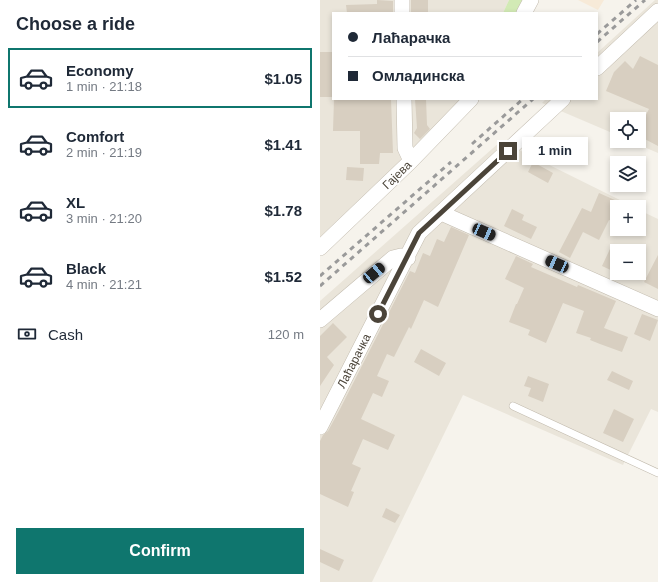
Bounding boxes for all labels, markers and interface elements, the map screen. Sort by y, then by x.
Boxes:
text: Choose a ride [16,14,135,34]
text: Лаћарачка [372,29,450,46]
icon: car [18,60,54,96]
text: Economy [66,62,134,79]
text: Омладинска [372,67,465,84]
text: $1.05 [264,70,302,87]
text: 1 min · 21:18 [66,79,142,94]
map controls [610,112,646,280]
button: locate [610,112,646,148]
icon: car [18,126,54,162]
text: Comfort [66,128,124,145]
text: $1.41 [264,136,302,153]
callout: 1 min [522,137,588,165]
route end [499,142,517,160]
text: 1 min [538,143,572,158]
text: 2 min · 21:19 [66,145,142,160]
button: layers [610,156,646,192]
street label: Гајева [380,158,415,192]
icon: car [18,192,54,228]
text: XL [66,194,85,211]
button: + [610,200,646,236]
text: $1.78 [264,202,302,219]
text: 3 min · 21:20 [66,211,142,226]
car [471,222,497,242]
button: − [610,244,646,280]
car [544,254,570,274]
icon: car [18,258,54,294]
text: Black [66,260,106,277]
car [361,261,387,285]
text: $1.52 [264,268,302,285]
text: 4 min · 21:21 [66,277,142,292]
route start [369,305,387,323]
icon: cash [16,323,38,345]
text: Cash [48,326,83,343]
text: 120 m [268,327,304,342]
street label: Лаћарачка [334,331,374,391]
button: Confirm [16,528,304,574]

